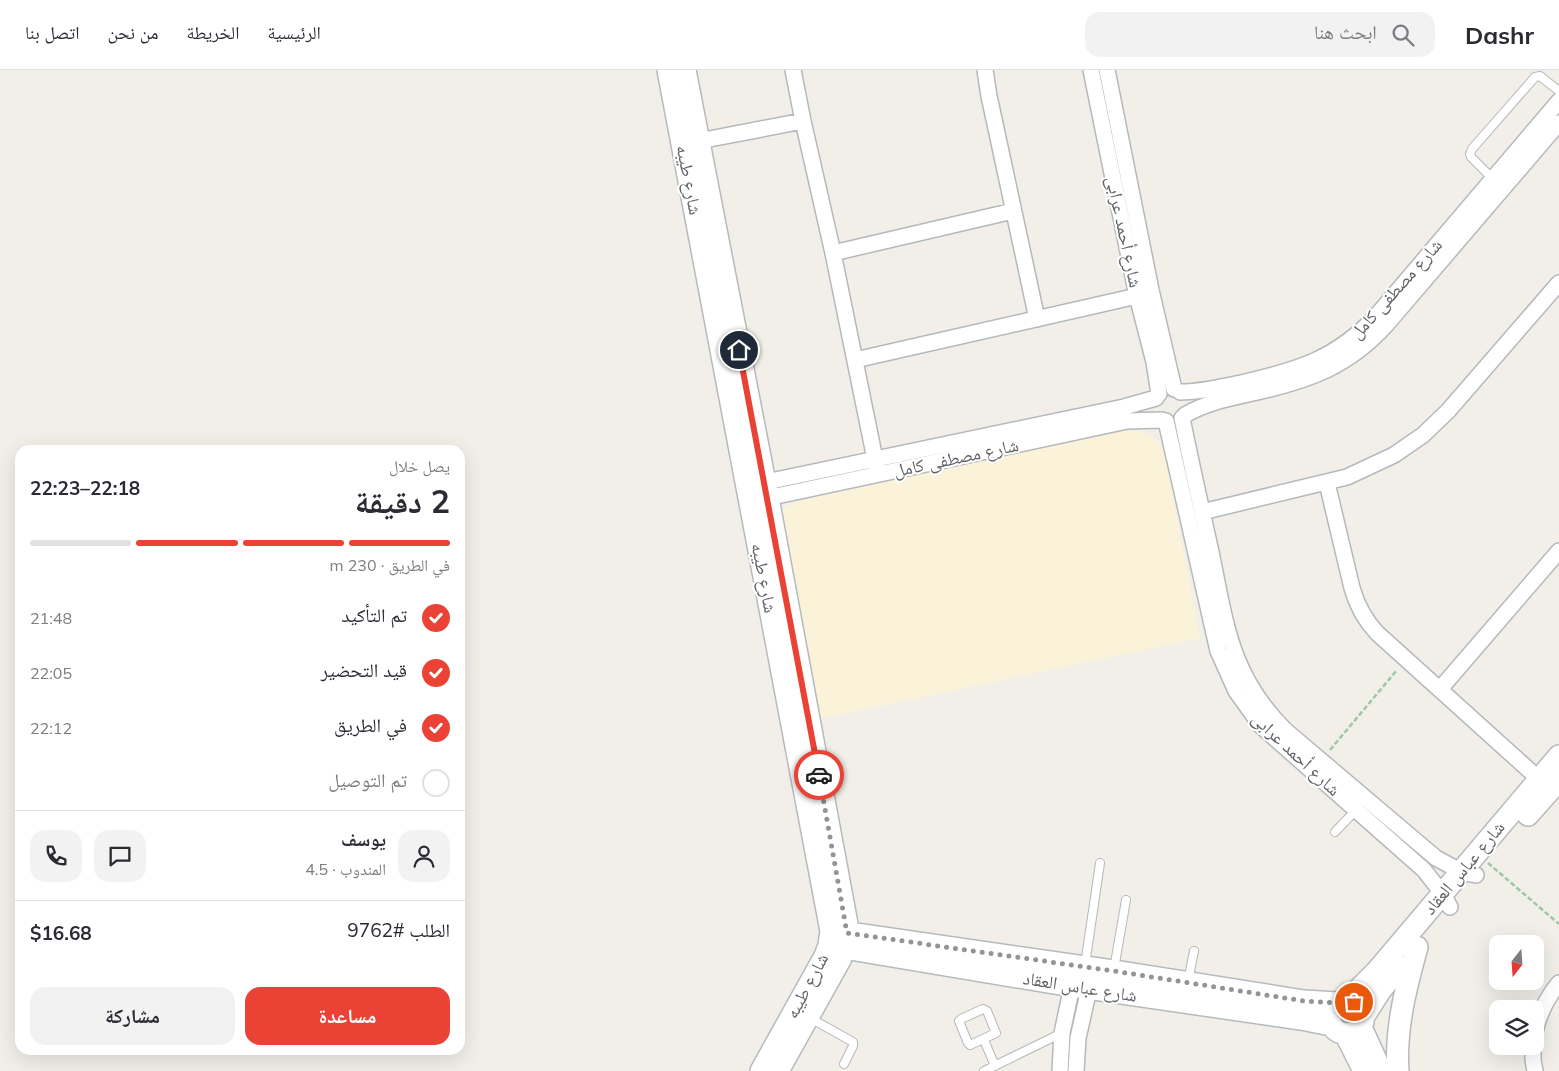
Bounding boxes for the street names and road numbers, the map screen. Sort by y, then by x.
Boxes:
street label: شارع طيبه [671,143,708,217]
street label: شارع أحمد عرابى [1101,174,1148,290]
street label: شارع مصطفى كامل [1344,234,1447,344]
street label: شارع مصطفى كامل [891,433,1021,482]
street label: شارع طيبه [746,541,783,615]
street label: شارع أحمد عرابى [1247,707,1346,801]
street label: شارع عباس العقاد [1418,816,1509,919]
street label: شارع طيبه [780,949,833,1022]
street label: شارع عباس العقاد [1021,966,1139,1007]

